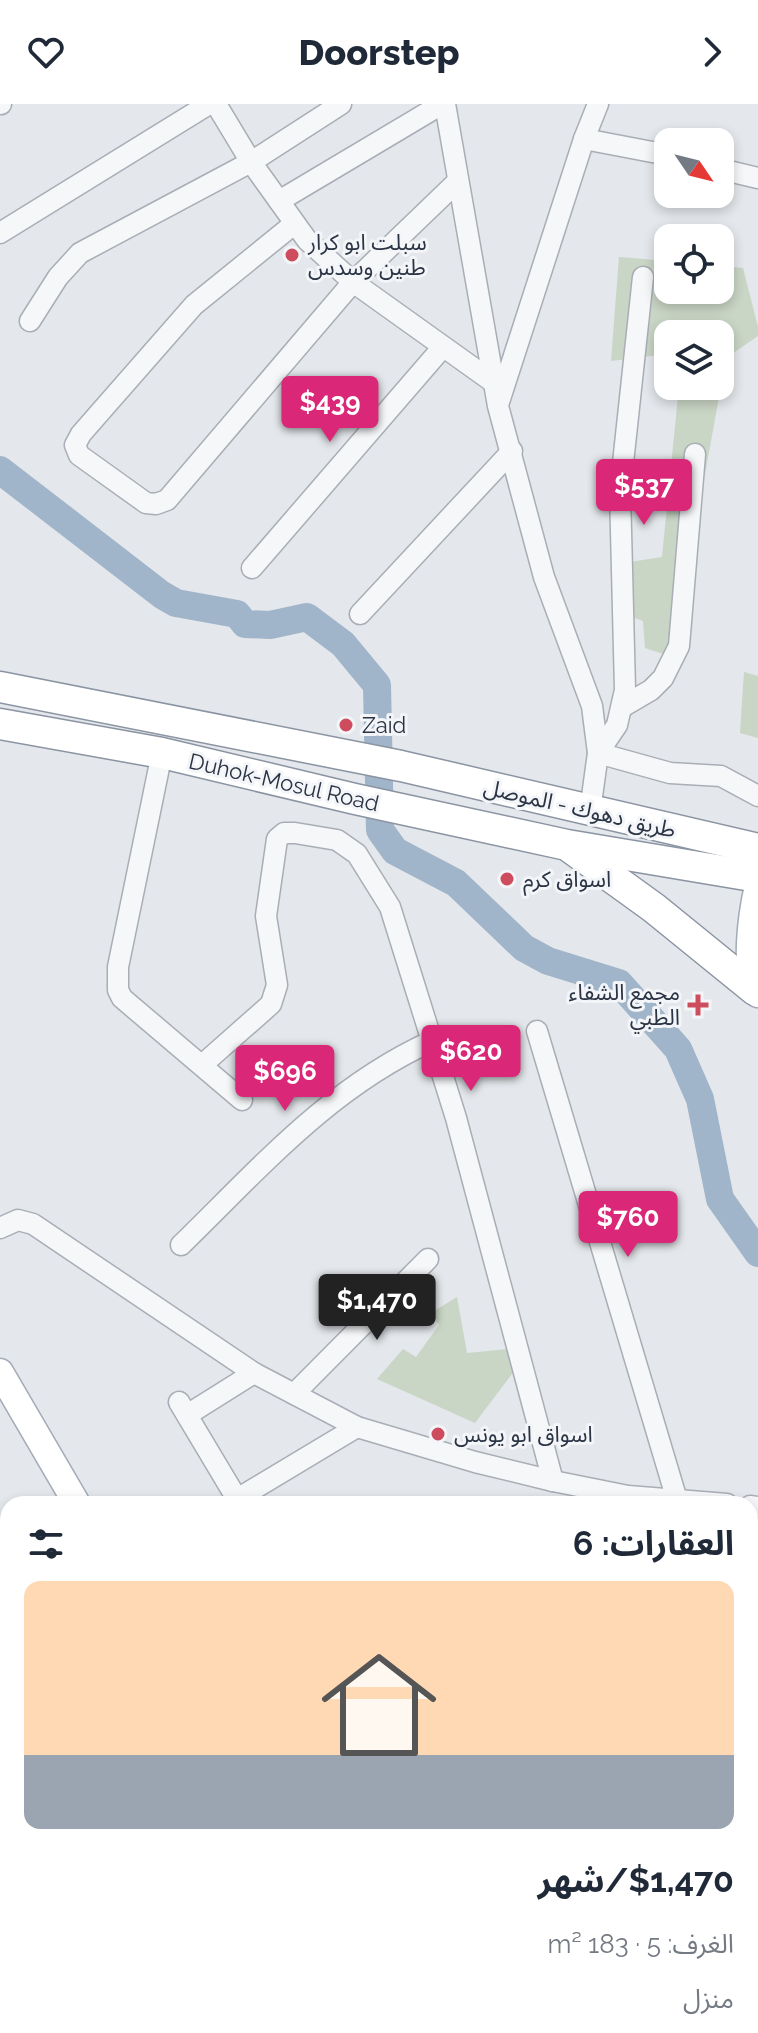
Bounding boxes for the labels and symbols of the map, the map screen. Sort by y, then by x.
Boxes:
north arrow [654,128,734,208]
place label: سبلت ابو كرار طنين وسدس [307,229,427,280]
marker: سبلت ابو كرار طنين وسدس [283,246,301,264]
pin: $439 [283,376,377,444]
pin: $537 [597,459,691,527]
place label: Zaid [362,712,406,738]
marker: Zaid [337,716,355,734]
street label: Duhok-Mosul Road [186,747,382,817]
street label: طريق دهوك - الموصل [481,773,679,844]
place label: اسواق كرم [523,866,611,896]
marker: اسواق كرم [498,870,516,888]
place label: مجمع الشفاء الطبي [568,979,680,1034]
marker: مجمع الشفاء الطبي [687,994,709,1016]
pin: $620 [424,1025,518,1093]
pin: $696 [238,1045,332,1113]
pin: $760 [581,1191,675,1259]
pin: $1,470 [312,1274,442,1342]
place label: اسواق ابو يونس [454,1421,593,1447]
marker: اسواق ابو يونس [429,1425,447,1443]

